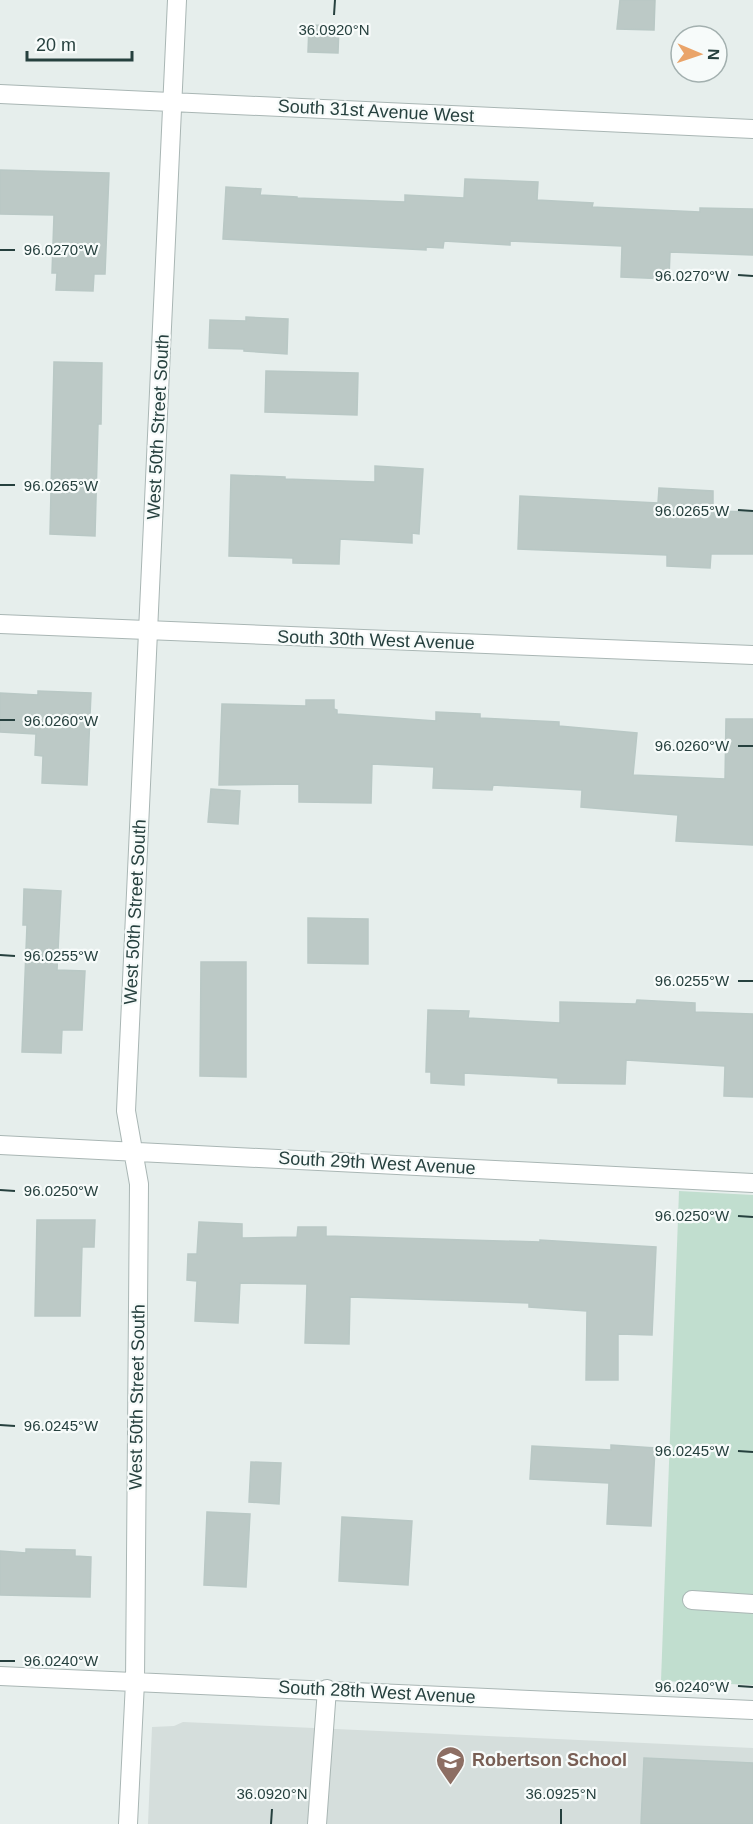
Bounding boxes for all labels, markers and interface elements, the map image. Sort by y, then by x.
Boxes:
text: 36.0920°N [298,21,370,38]
scale bar [27,24,132,62]
north arrow [669,24,729,84]
text: 20 m [36,35,76,55]
text: N [705,48,722,61]
street label: South 31st Avenue West [277,96,475,126]
text: 96.0270°W [24,241,99,258]
text: 96.0270°W [655,267,730,284]
street label: West 50th Street South [143,334,173,520]
text: 96.0265°W [24,477,99,494]
text: 96.0265°W [655,502,730,519]
street label: South 30th West Avenue [277,627,475,653]
text: 96.0260°W [24,712,99,729]
text: 96.0260°W [655,737,730,754]
street label: West 50th Street South [120,819,150,1005]
text: 96.0255°W [24,947,99,964]
text: 96.0255°W [655,972,730,989]
street label: South 29th West Avenue [278,1148,476,1178]
text: 96.0250°W [24,1182,99,1199]
text: 96.0250°W [655,1207,730,1224]
street label: West 50th Street South [125,1304,149,1490]
text: 96.0245°W [24,1417,99,1434]
text: 96.0245°W [655,1442,730,1459]
text: 96.0240°W [24,1652,99,1669]
street label: South 28th West Avenue [278,1677,476,1707]
text: 96.0240°W [655,1678,730,1695]
school or university icon: Robertson School [435,1744,467,1786]
place label: Robertson School [472,1750,627,1770]
text: 36.0920°N [236,1785,308,1802]
text: 36.0925°N [525,1785,597,1802]

